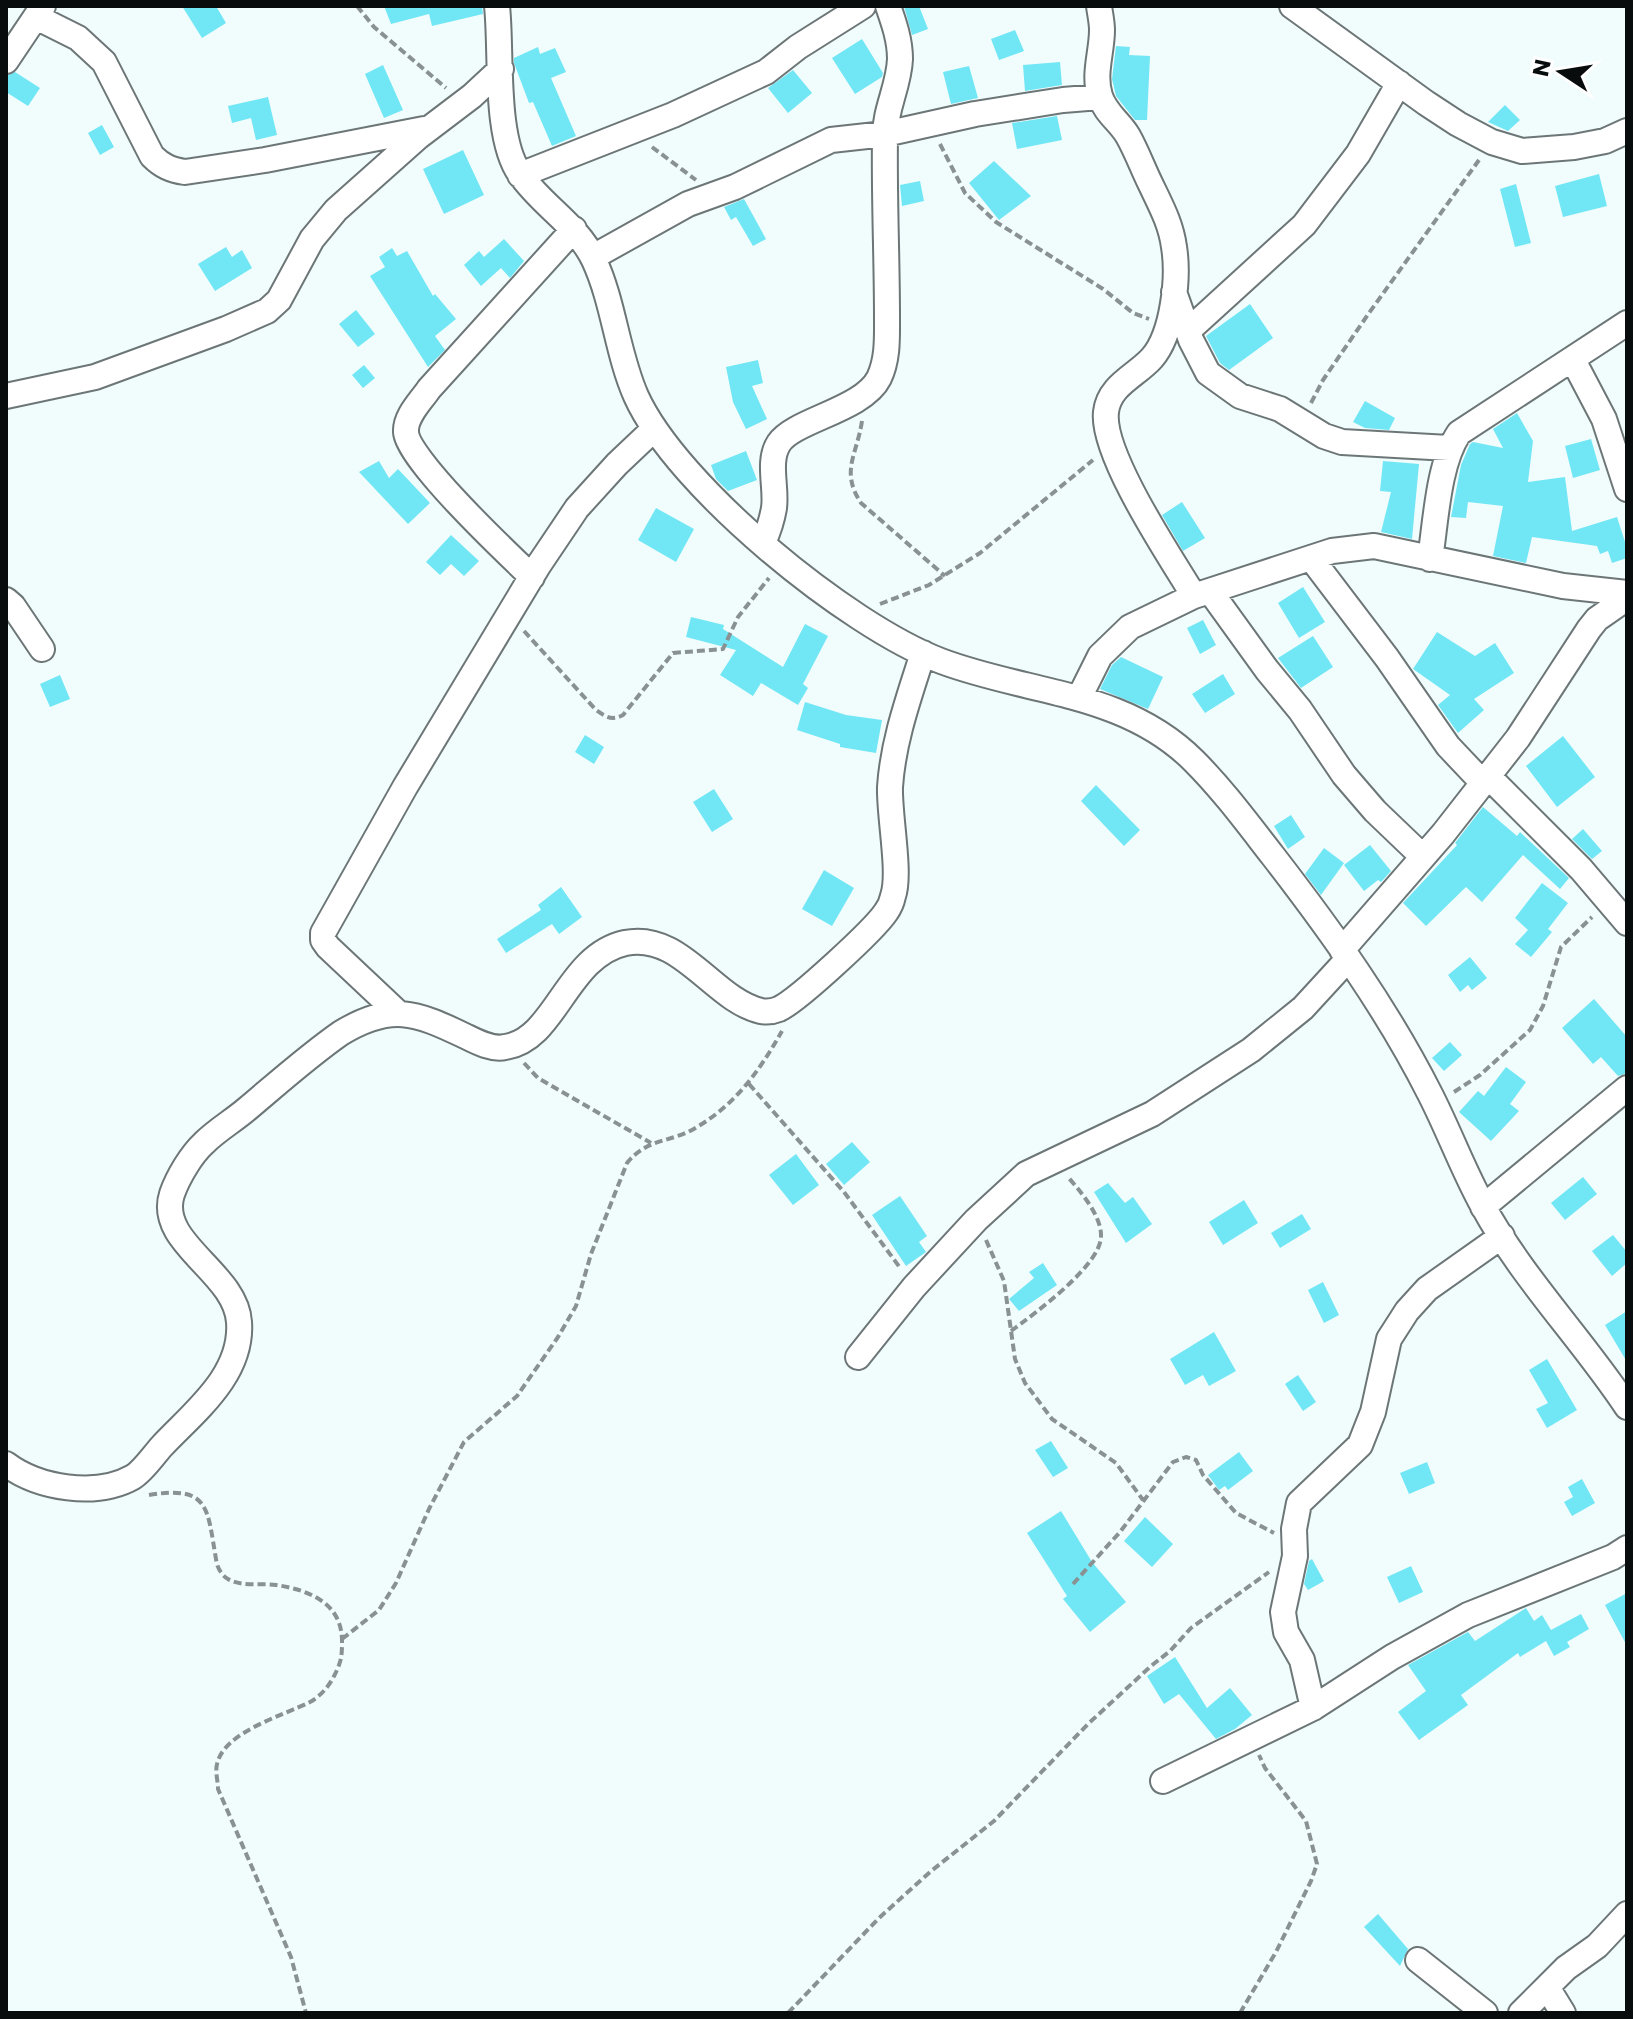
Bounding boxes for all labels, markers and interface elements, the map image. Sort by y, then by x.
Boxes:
north arrow [1521,32,1601,112]
text: N [1525,57,1559,79]

